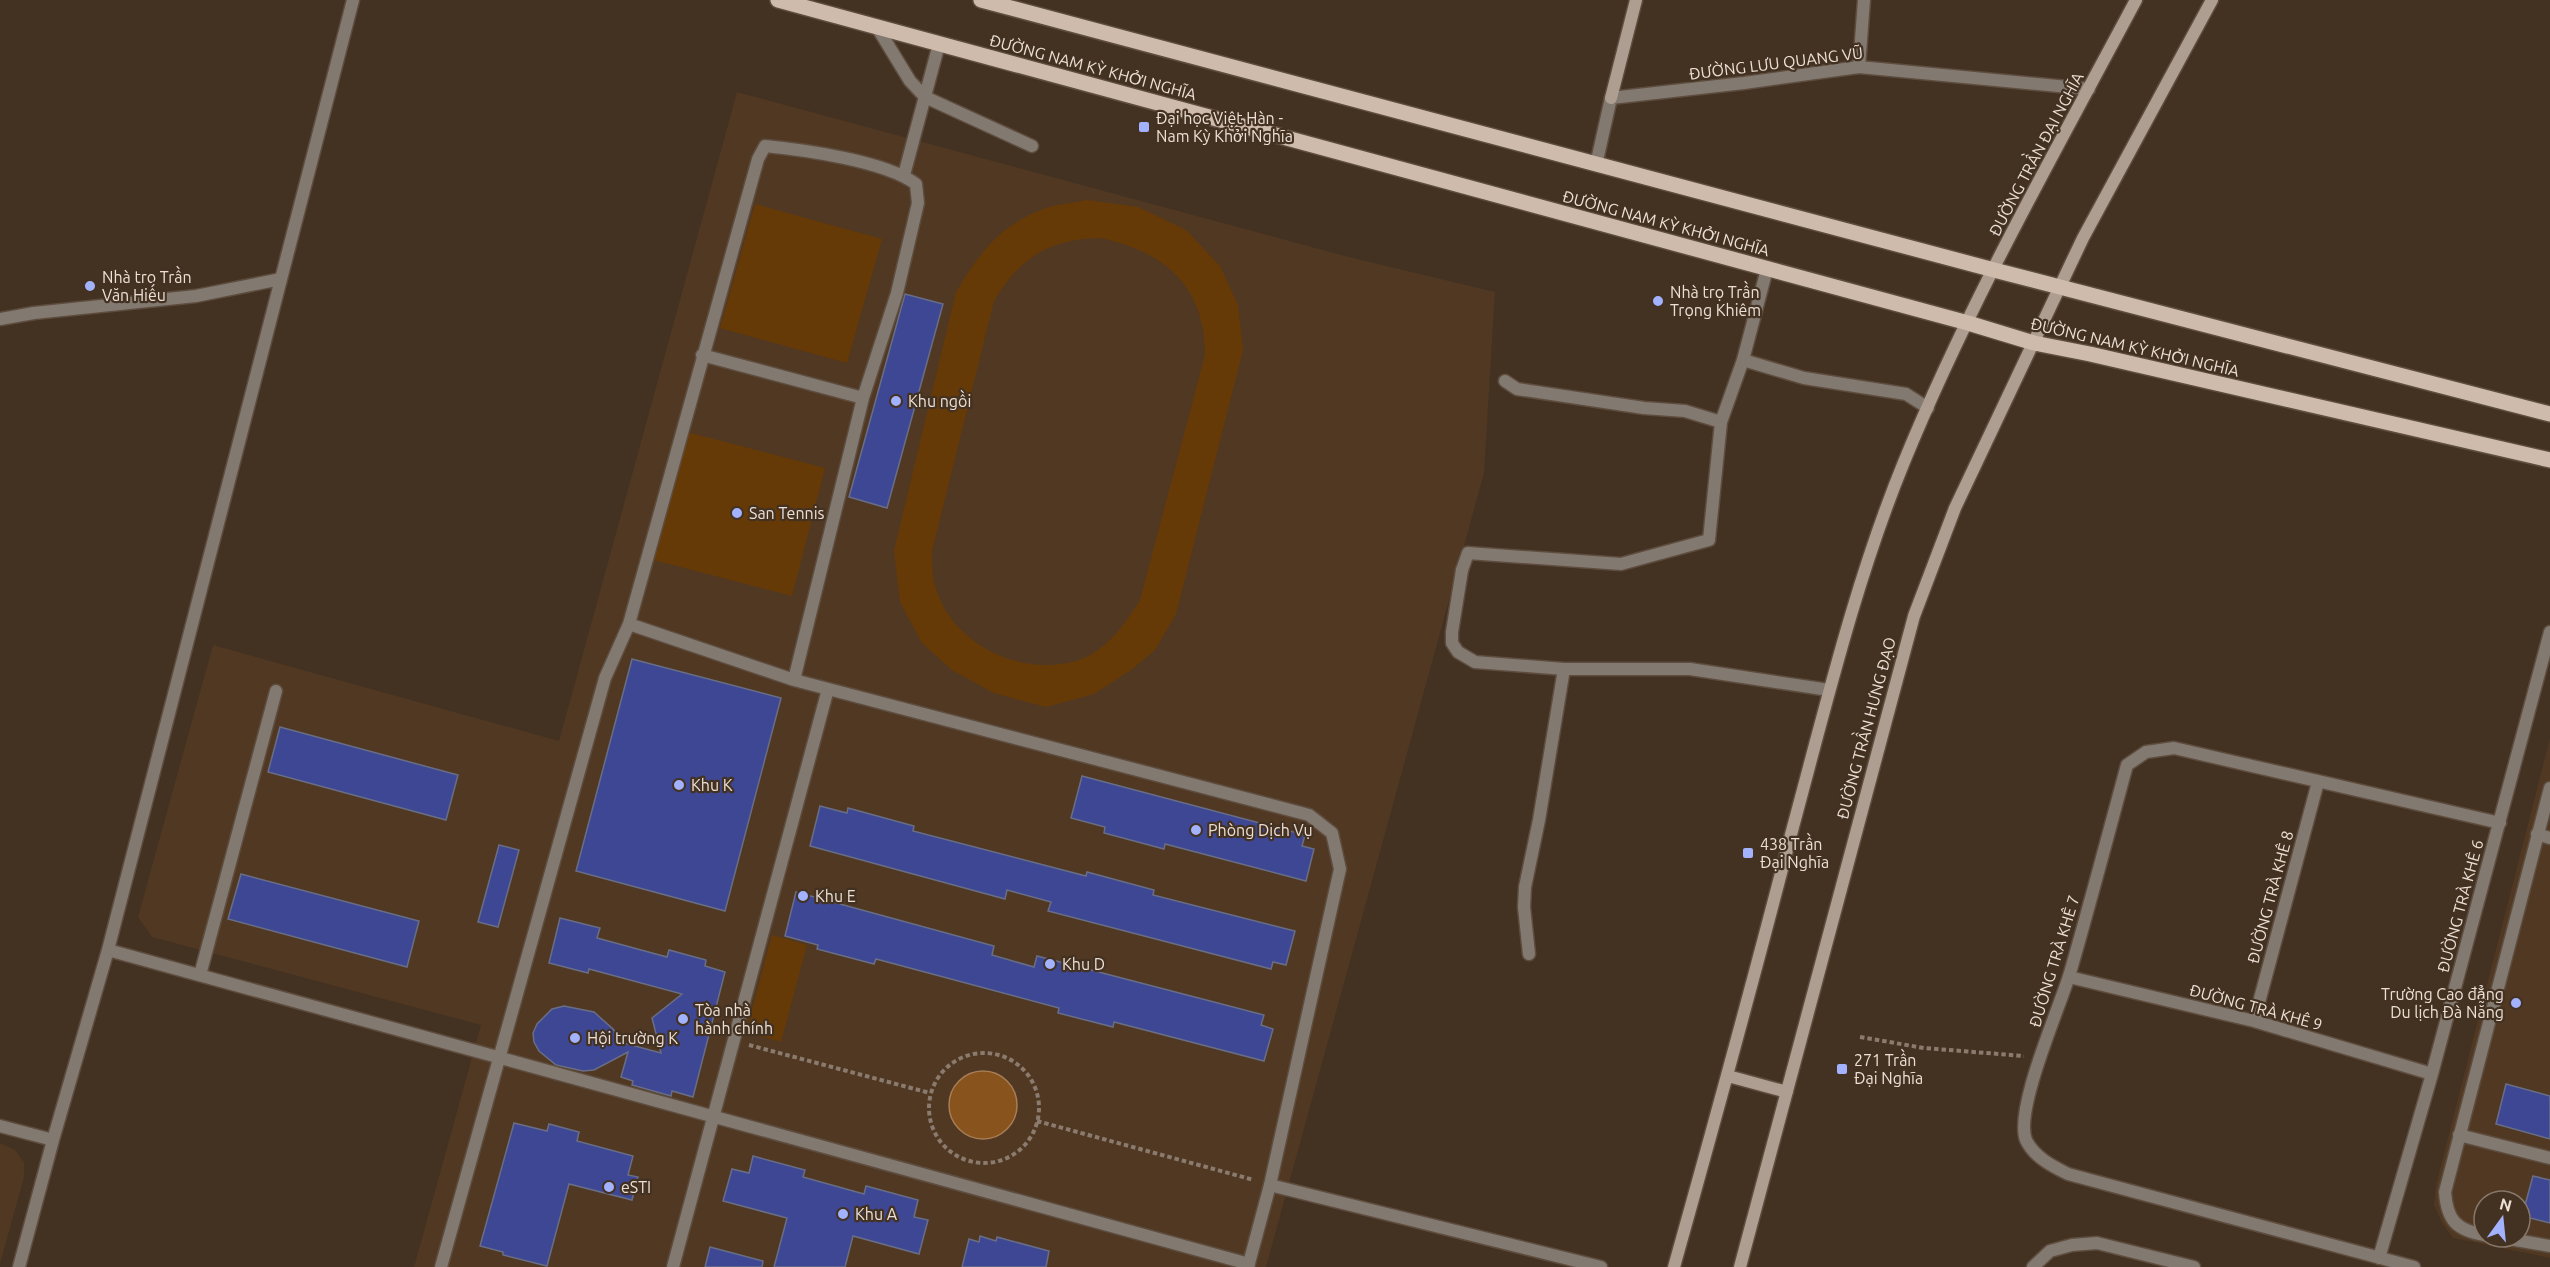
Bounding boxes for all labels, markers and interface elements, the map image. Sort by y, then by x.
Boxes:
street label: ĐƯỜNG NAM KỲ KHỞI NGHĨA [988,29,1199,103]
street label: ĐƯỜNG LƯU QUANG VŨ [1688,42,1864,83]
street label: ĐƯỜNG TRẦN ĐẠI NGHĨA [1980,66,2087,239]
place label: Đại học Việt Hàn - Nam Kỳ Khởi Nghĩa [1156,109,1293,145]
marker: Đại học Việt Hàn - Nam Kỳ Khởi Nghĩa [1137,120,1151,134]
street label: ĐƯỜNG NAM KỲ KHỞI NGHĨA [1561,185,1772,259]
place label: Nhà trọ Trần Văn Hiếu [102,265,192,304]
marker: Nhà trọ Trần Văn Hiếu [83,279,97,293]
place label: Nhà trọ Trần Trọng Khiêm [1670,280,1761,319]
marker: Nhà trọ Trần Trọng Khiêm [1651,294,1665,308]
street label: ĐƯỜNG NAM KỲ KHỞI NGHĨA [2029,312,2242,380]
place label: Khu ngồi [908,389,971,410]
marker: Khu ngồi [889,394,903,408]
place label: San Tennis [749,504,825,522]
marker: San Tennis [730,506,744,520]
street label: ĐƯỜNG TRẦN HƯNG ĐẠO [1828,634,1899,821]
place label: Khu K [691,776,733,794]
marker: Khu K [672,778,686,792]
place label: Phòng Dịch Vụ [1208,821,1313,839]
marker: Phòng Dịch Vụ [1189,823,1203,837]
street label: ĐƯỜNG TRÀ KHÊ 8 [2242,828,2296,965]
place label: 438 Trần Đại Nghĩa [1760,832,1829,871]
street label: ĐƯỜNG TRÀ KHÊ 6 [2432,837,2486,974]
marker: 438 Trần Đại Nghĩa [1741,846,1755,860]
place label: Khu E [815,887,856,905]
marker: Khu E [796,889,810,903]
street label: ĐƯỜNG TRÀ KHÊ 7 [2023,892,2083,1029]
place label: Khu D [1062,955,1105,973]
marker: Khu D [1043,957,1057,971]
street label: ĐƯỜNG TRÀ KHÊ 9 [2188,979,2325,1033]
place label: Trường Cao đẳng Du lịch Đà Nẵng [2381,985,2504,1021]
marker: Trường Cao đẳng Du lịch Đà Nẵng [2509,996,2523,1010]
place label: Tòa nhà hành chính [695,1001,773,1037]
marker: Tòa nhà hành chính [676,1012,690,1026]
place label: Hội trường K [587,1029,678,1047]
marker: Hội trường K [568,1031,582,1045]
place label: 271 Trần Đại Nghĩa [1854,1048,1923,1087]
marker: 271 Trần Đại Nghĩa [1835,1062,1849,1076]
place label: eSTI [621,1178,651,1196]
marker: eSTI [602,1180,616,1194]
north arrow [2472,1189,2532,1249]
text: N [2498,1194,2514,1215]
place label: Khu A [855,1205,898,1223]
marker: Khu A [836,1207,850,1221]

